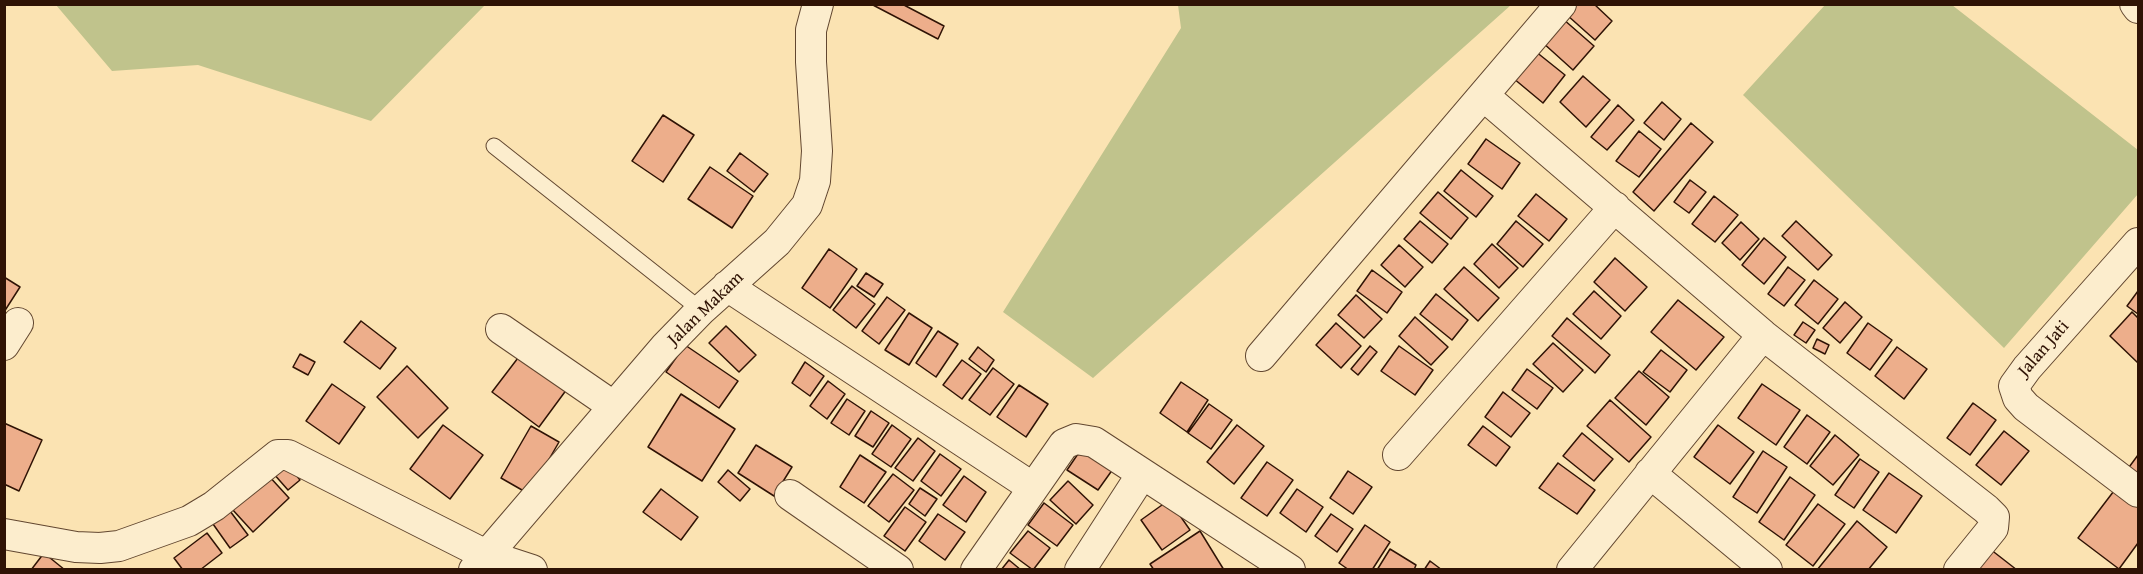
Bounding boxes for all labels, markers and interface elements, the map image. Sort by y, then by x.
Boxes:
street label: Jalan Makam [663,267,749,351]
street label: Jalan Jati [2014,316,2074,382]

